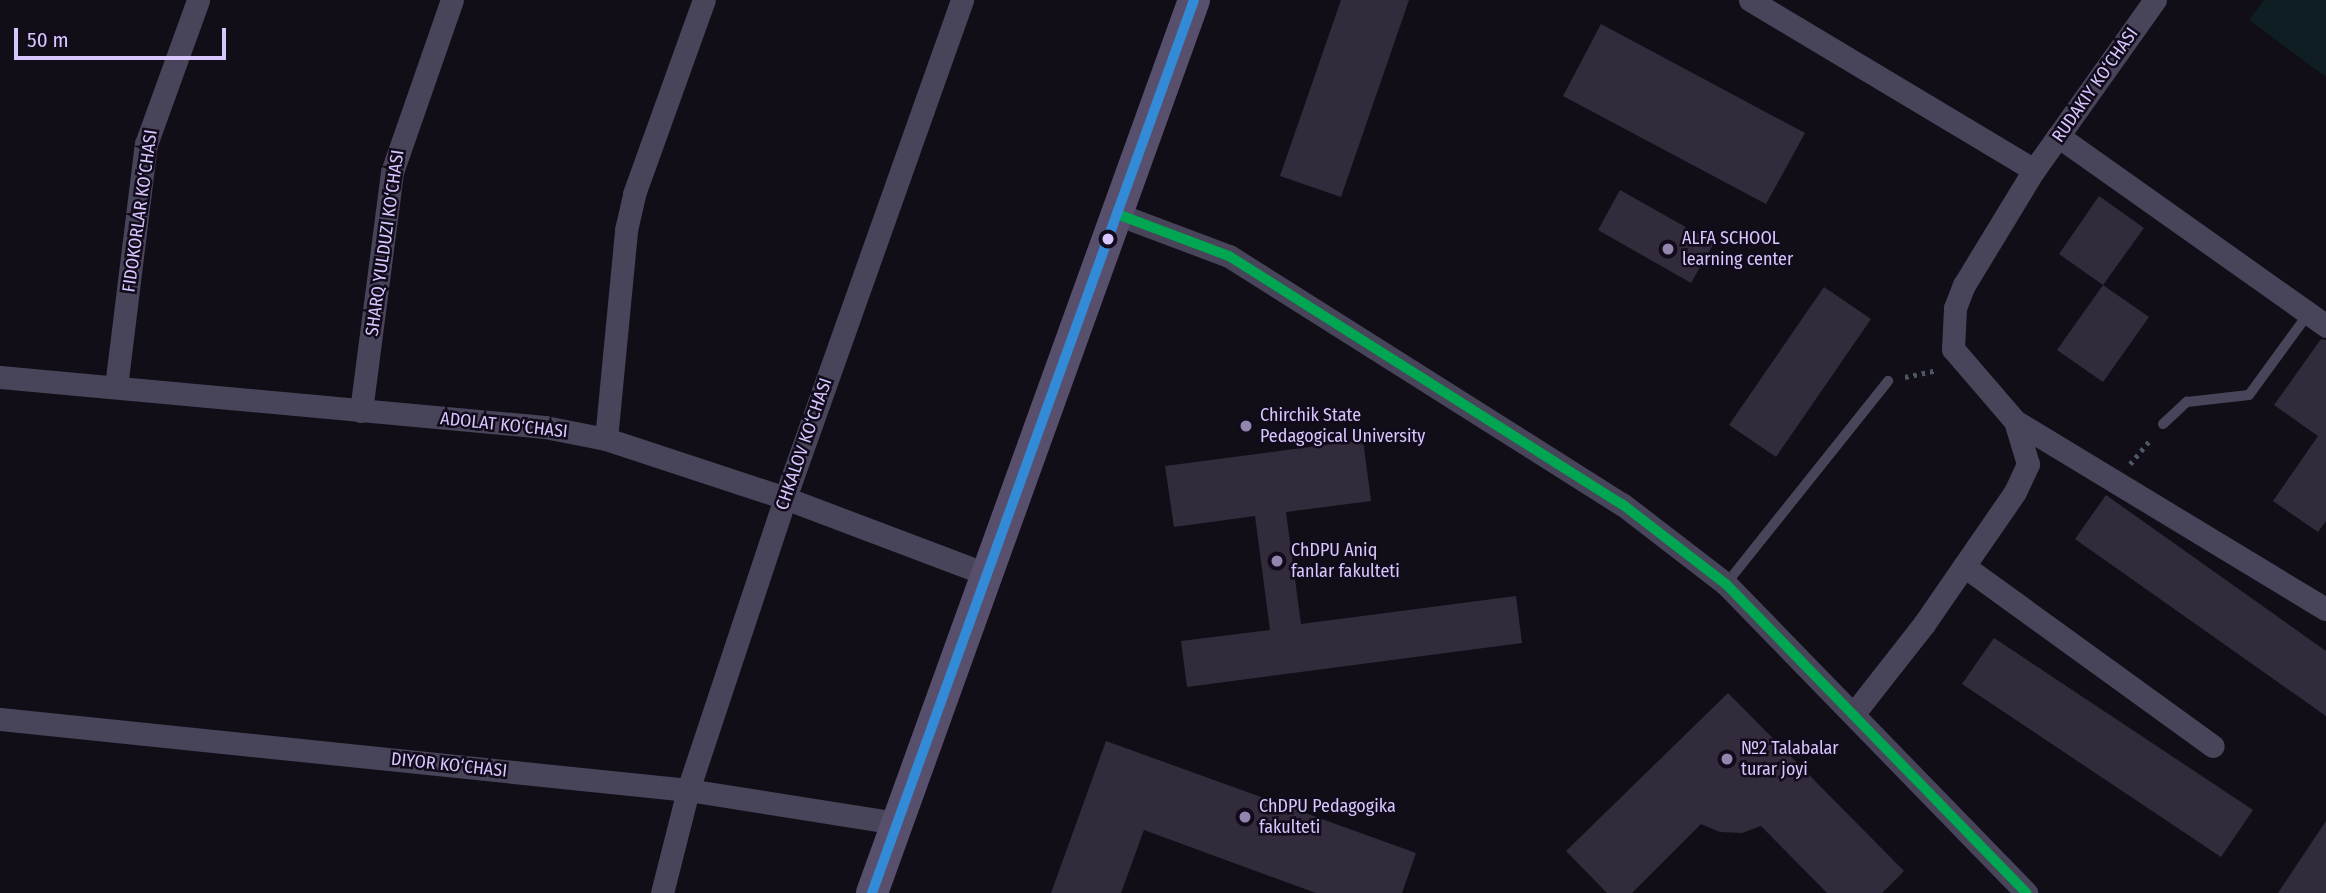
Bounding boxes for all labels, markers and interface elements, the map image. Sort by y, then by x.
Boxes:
scale bar [18,14,229,58]
street label: RUDAKIY KO‘CHASI [2047,24,2143,146]
text: 50 m [27,27,69,53]
street label: FIDOKORLAR KO‘CHASI [118,128,162,294]
street label: SHARQ YULDUZI KO‘CHASI [361,148,409,338]
place label: ALFA SCHOOL learning center [1682,228,1793,270]
unlabelled marker [1101,232,1115,246]
marker: ALFA SCHOOL learning center [1660,241,1676,257]
street label: CHKALOV KO‘CHASI [771,375,837,513]
place label: Chirchik State Pedagogical University [1260,405,1425,448]
street label: ADOLAT KO‘CHASI [439,408,569,442]
marker: Chirchik State Pedagogical University [1238,418,1254,434]
place label: ChDPU Aniq fanlar fakulteti [1291,540,1400,582]
marker: ChDPU Aniq fanlar fakulteti [1269,553,1285,569]
place label: №2 Talabalar turar joyi [1741,738,1839,780]
street label: DIYOR KO‘CHASI [390,748,508,782]
marker: №2 Talabalar turar joyi [1719,751,1735,767]
place label: ChDPU Pedagogika fakulteti [1259,796,1396,838]
marker: ChDPU Pedagogika fakulteti [1237,809,1253,825]

